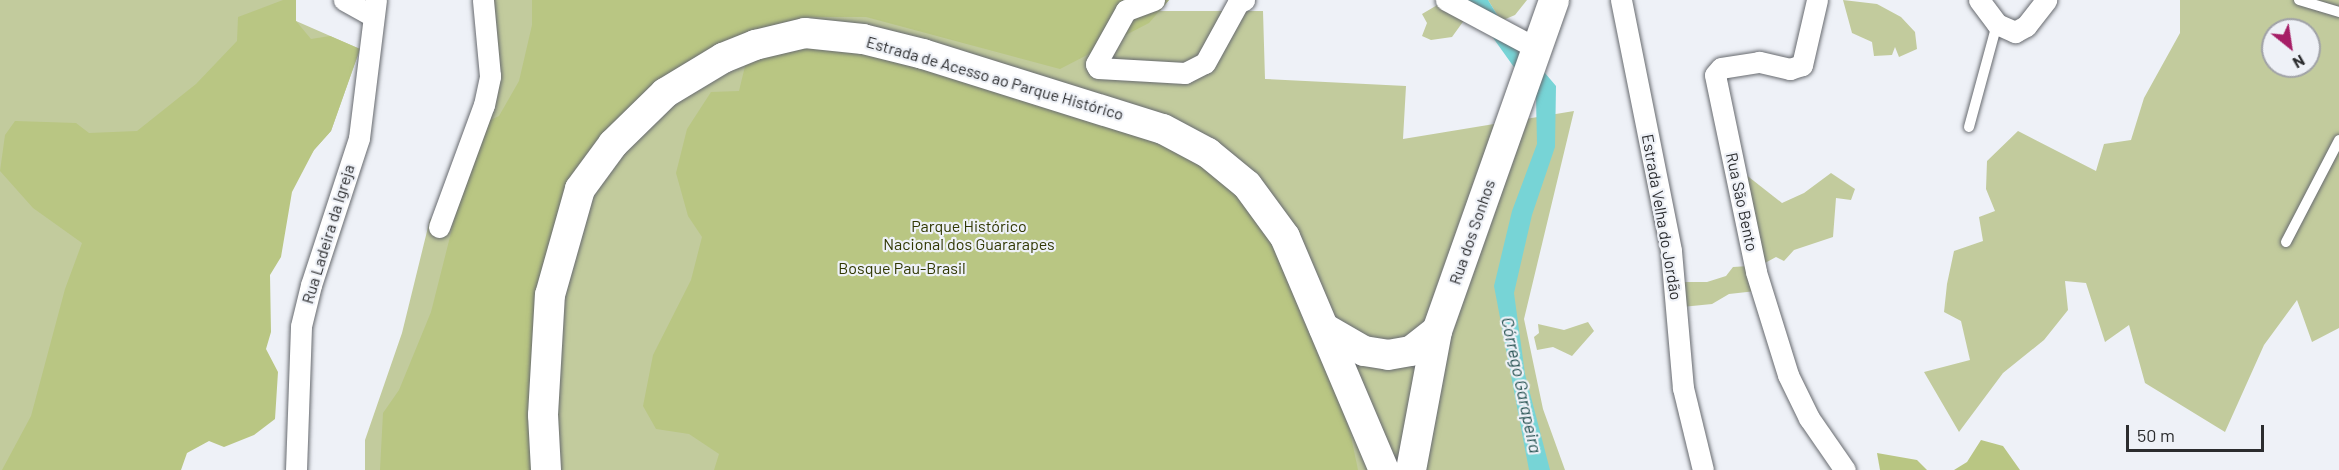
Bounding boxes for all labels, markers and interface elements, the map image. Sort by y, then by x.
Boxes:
north arrow [2261,18,2321,78]
street label: Estrada de Acesso ao Parque Histórico [864,32,1126,124]
text: N [2290,51,2309,73]
street label: Estrada Velha do Jordão [1638,133,1686,301]
street label: Rua São Bento [1722,151,1762,253]
street label: Rua Ladeira da Igreja [298,162,358,306]
street label: Rua dos Sonhos [1445,177,1499,287]
park label: Parque Histórico Nacional dos Guararapes [883,216,1055,254]
park label: Bosque Pau-Brasil [838,258,966,278]
water label: Córrego Garapeira [1497,315,1547,455]
scale bar [2129,413,2267,451]
text: 50 m [2137,424,2175,446]

